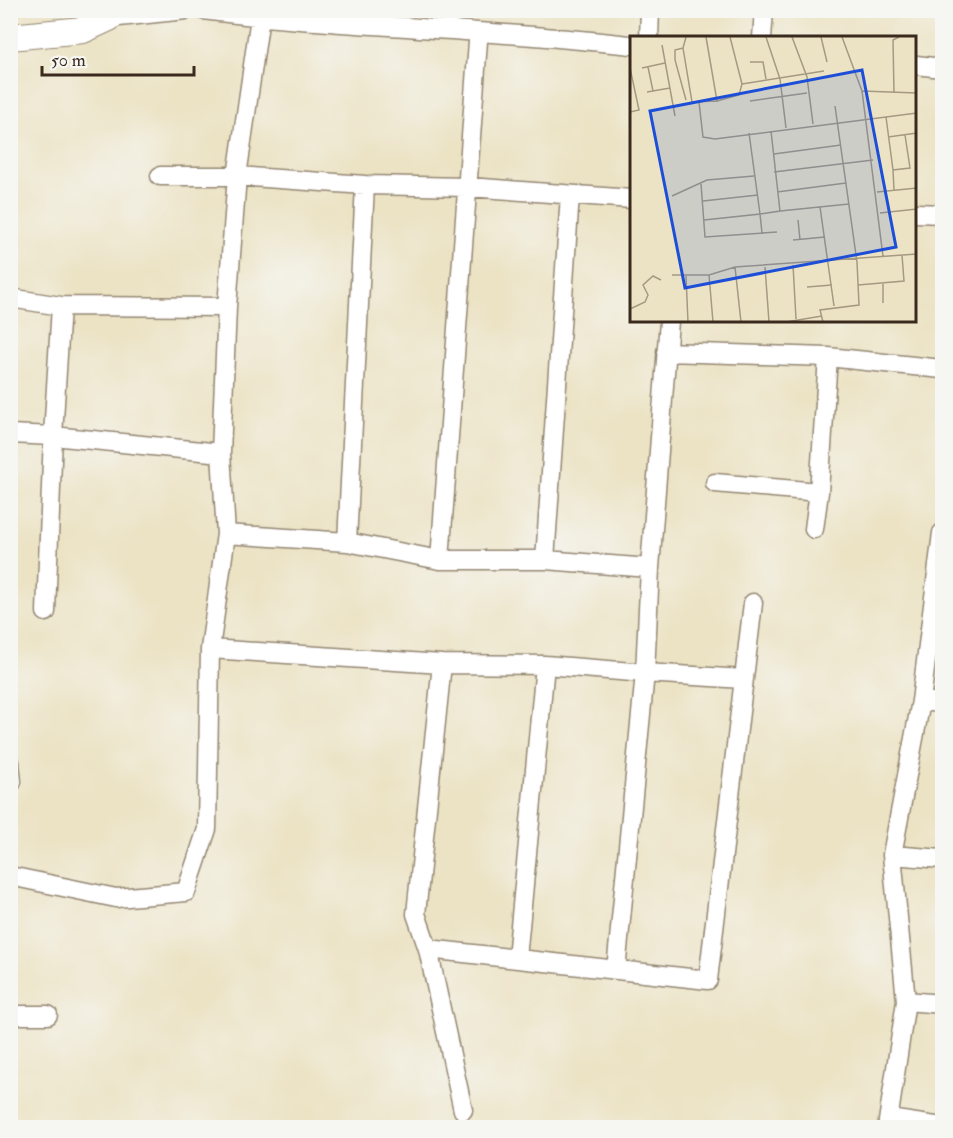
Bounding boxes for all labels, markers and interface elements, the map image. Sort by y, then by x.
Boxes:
inset map [630,36,917,322]
scale bar [42,39,194,77]
text: 50 m [51,49,86,72]

